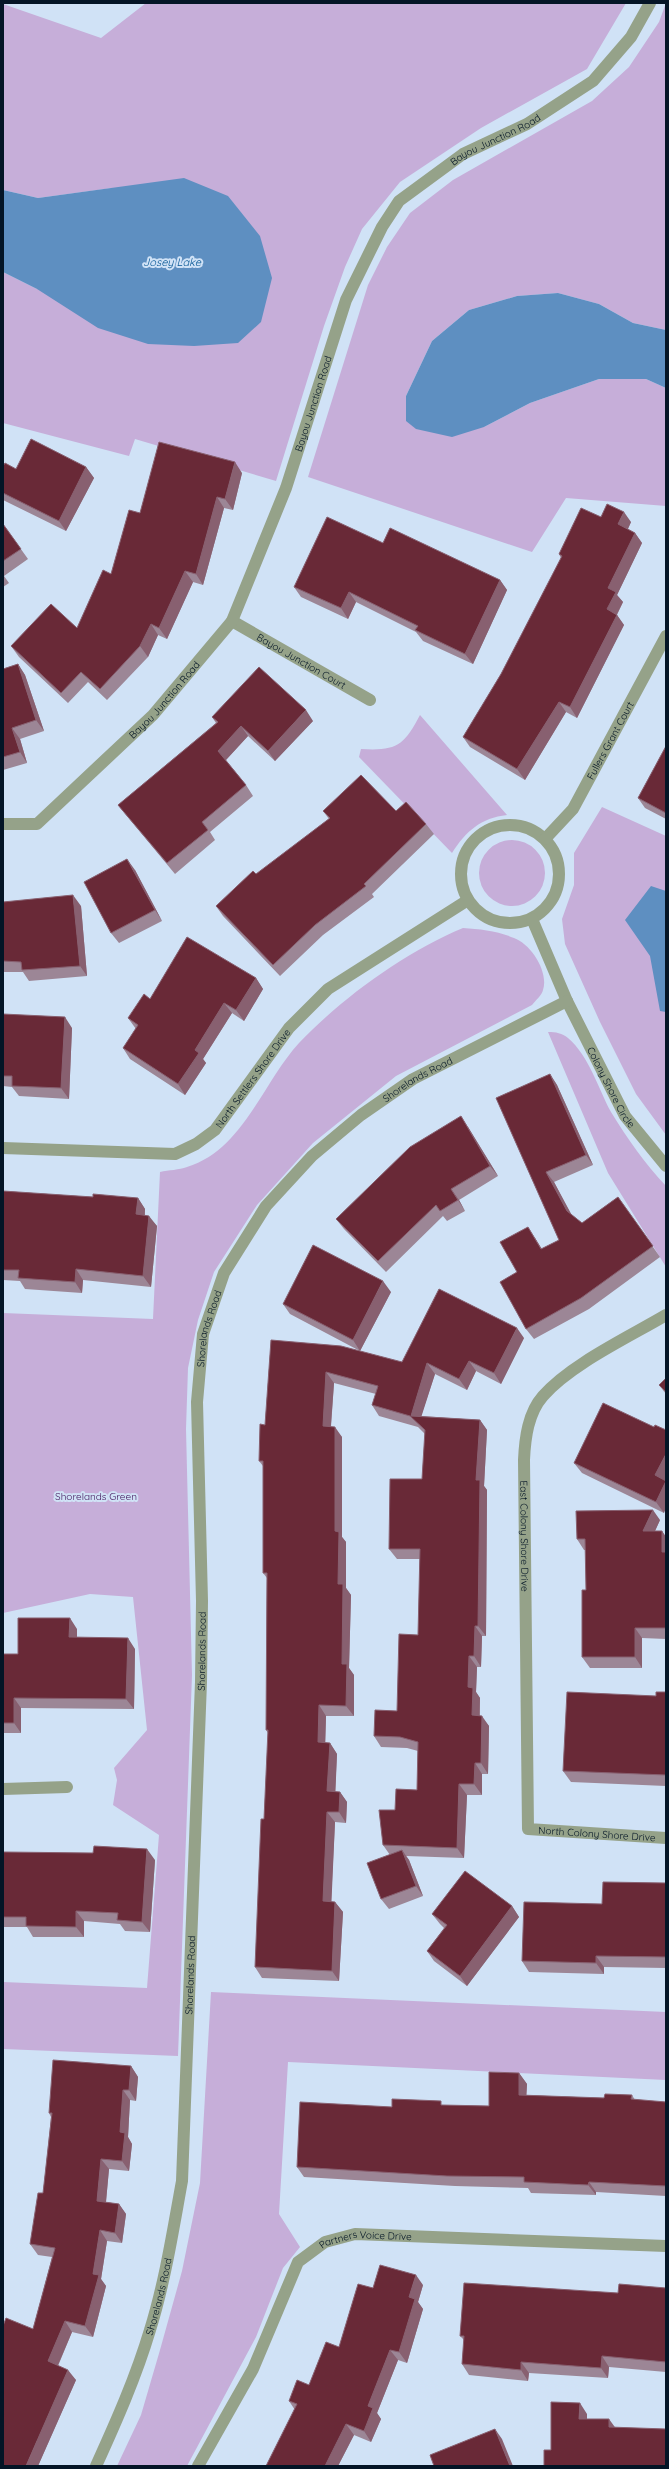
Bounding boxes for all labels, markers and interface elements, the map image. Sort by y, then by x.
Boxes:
street label: Bayou Junction Road [448,111,543,168]
water label: Josey Lake [143,255,202,269]
street label: Bayou Junction Road [292,354,335,453]
street label: Bayou Junction Court [254,631,349,692]
street label: Bayou Junction Road [126,658,203,741]
street label: Fullers Grant Court [584,699,637,782]
street label: North Settlers Shore Drive [213,1026,294,1131]
street label: Colony Shore Circle [584,1045,638,1131]
street label: Shorelands Road [380,1054,455,1105]
street label: Shorelands Road [194,1289,225,1368]
street label: East Colony Shore Drive [517,1480,531,1592]
park label: Shorelands Green [55,1490,137,1503]
street label: Shorelands Road [195,1612,209,1691]
street label: North Colony Shore Drive [538,1824,656,1844]
street label: Shorelands Road [182,1935,198,2015]
street label: Partners Voice Drive [316,2228,412,2251]
street label: Shorelands Road [143,2257,175,2337]

